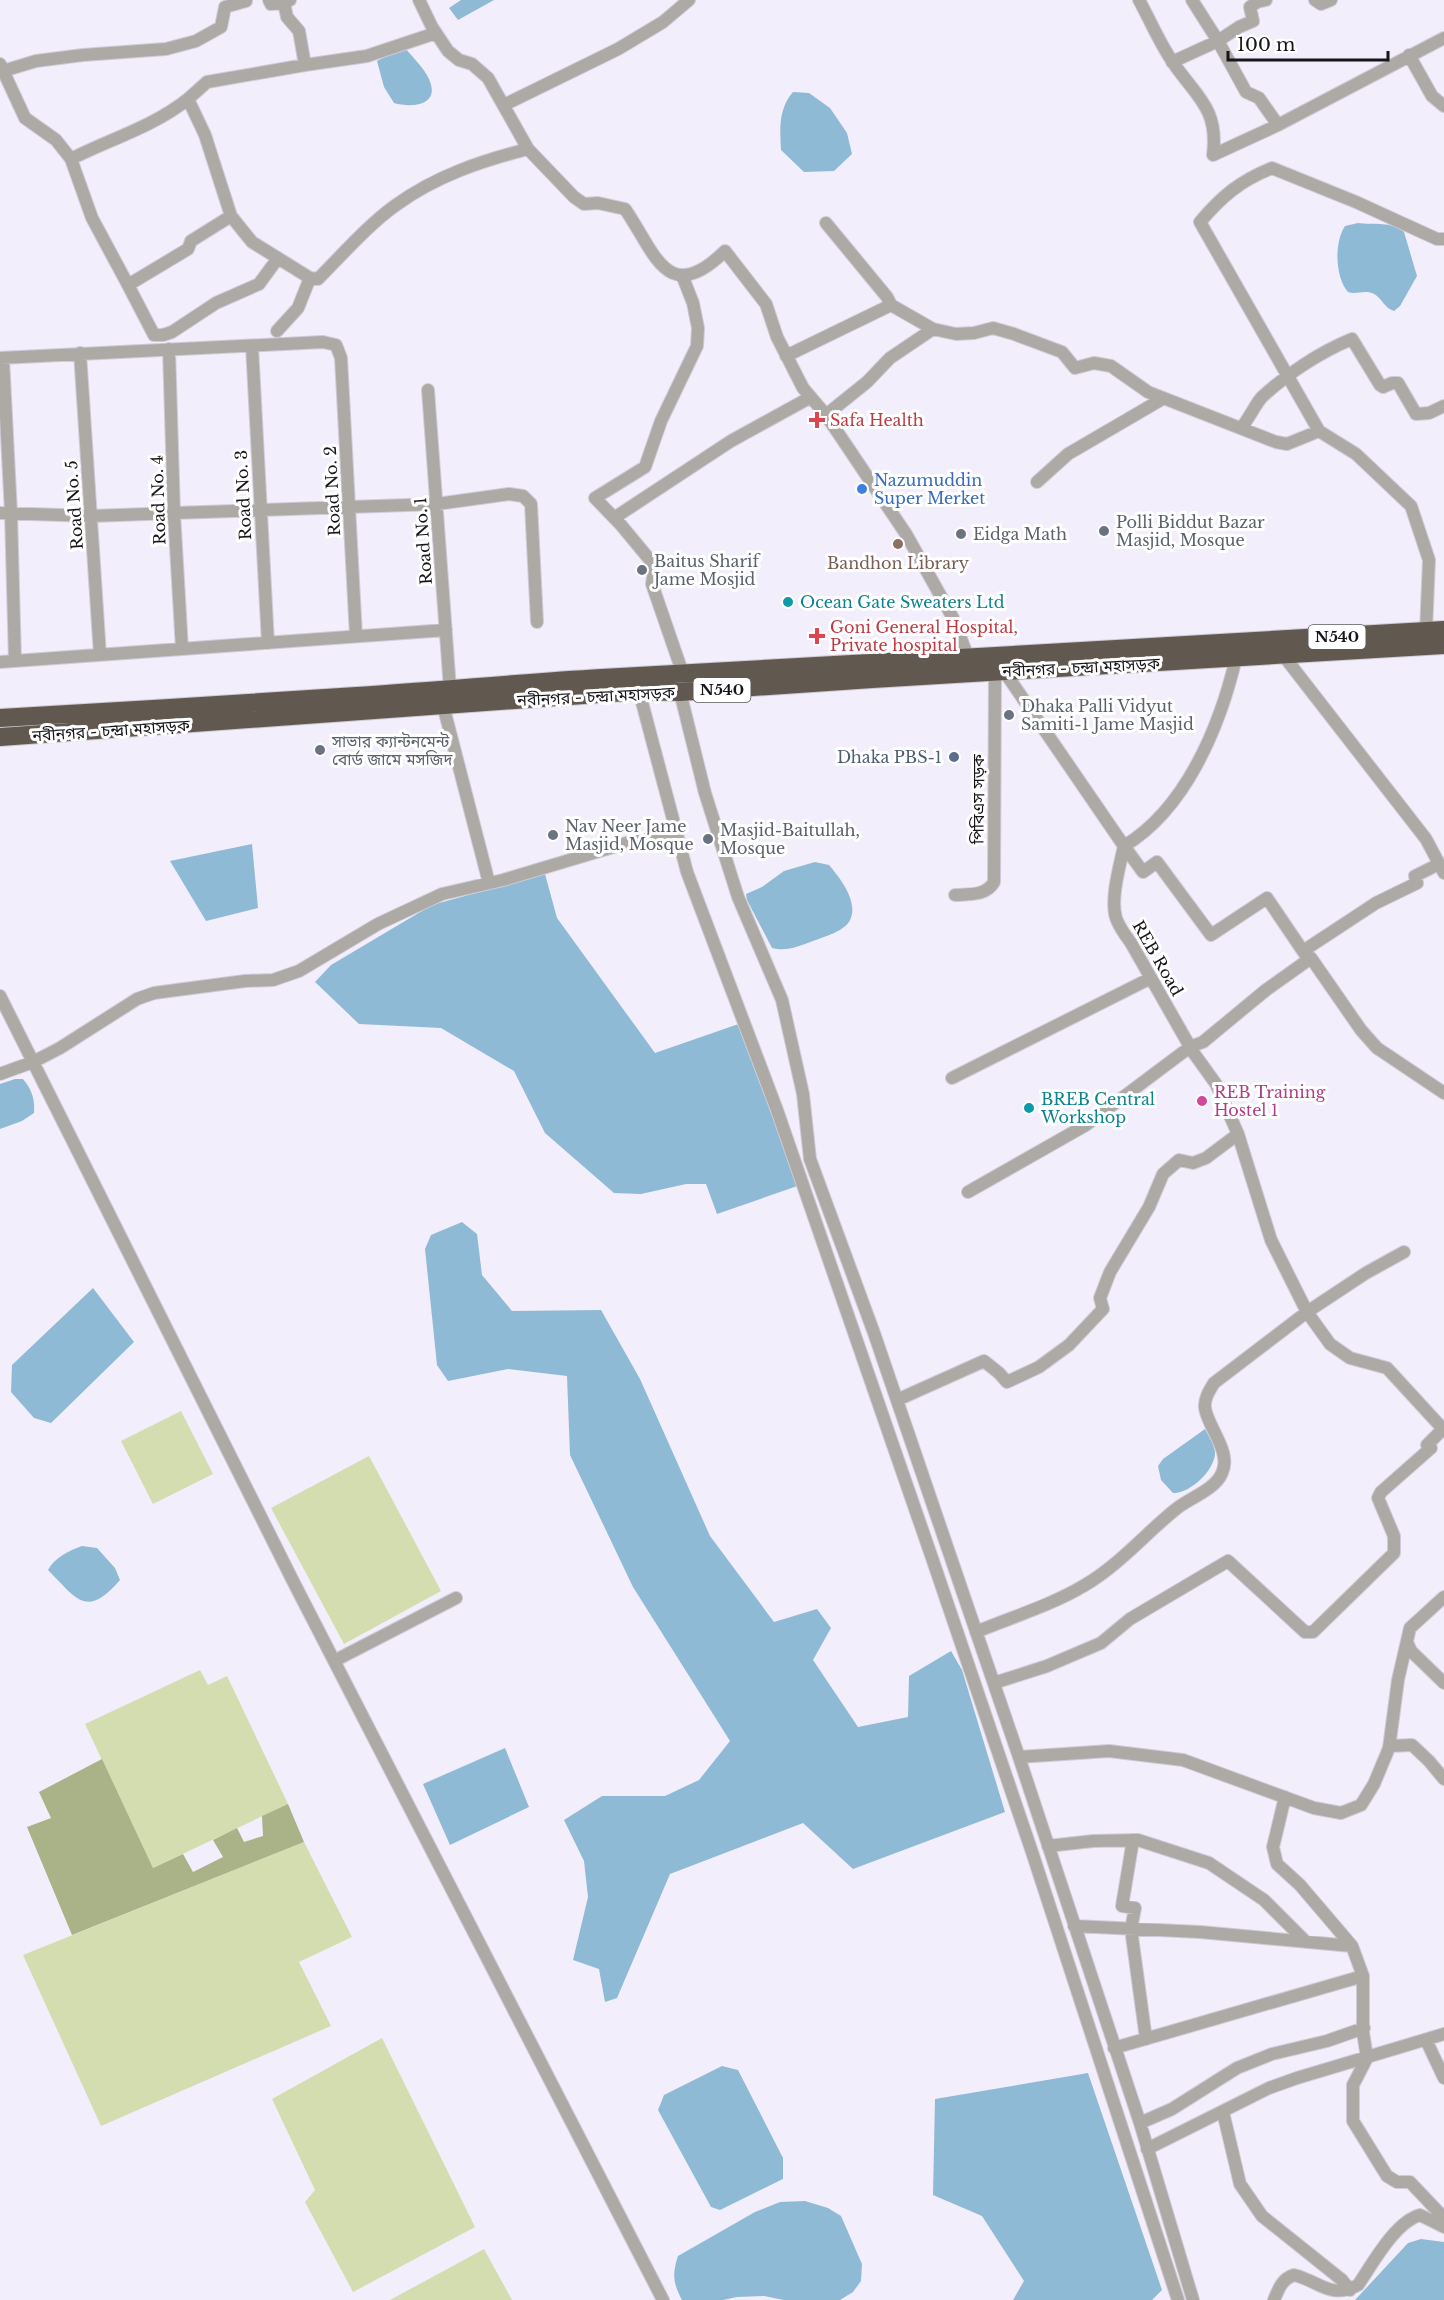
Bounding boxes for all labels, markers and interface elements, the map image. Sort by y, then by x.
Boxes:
scale bar [1228,24,1388,62]
text: 100 m [1237,34,1295,56]
place label: Safa Health [830,410,924,430]
marker: Safa Health [808,411,826,429]
street label: Road No. 2 [320,445,344,537]
street label: Road No. 3 [231,449,255,541]
street label: Road No. 4 [146,455,170,545]
street label: Road No. 5 [61,460,87,550]
place label: Nazumuddin Super Merket [874,470,985,508]
marker: Nazumuddin Super Merket [855,482,869,496]
street label: Road No. 1 [410,497,436,585]
place label: Polli Biddut Bazar Masjid, Mosque [1116,512,1265,550]
place label: Eidga Math [973,524,1067,544]
marker: Polli Biddut Bazar Masjid, Mosque [1097,524,1111,538]
marker: Eidga Math [954,527,968,541]
marker: Bandhon Library [891,537,905,551]
place label: Baitus Sharif Jame Mosjid [652,551,761,589]
place label: Bandhon Library [827,553,970,573]
marker: Baitus Sharif Jame Mosjid [635,563,649,577]
place label: Ocean Gate Sweaters Ltd [800,592,1005,612]
marker: Ocean Gate Sweaters Ltd [781,595,795,609]
place label: Goni General Hospital, Private hospital [830,617,1018,655]
road number: N540 [1308,625,1366,649]
marker: Goni General Hospital, Private hospital [808,627,826,645]
street label: নবীনগর - চন্দ্রা মহাসড়ক [1001,653,1161,681]
road number: N540 [694,678,750,702]
street label: নবীনগর - চন্দ্রা মহাসড়ক [516,682,676,710]
place label: Dhaka Palli Vidyut Samiti-1 Jame Masjid [1021,696,1194,734]
marker: Dhaka Palli Vidyut Samiti-1 Jame Masjid [1002,708,1016,722]
street label: নবীনগর - চন্দ্রা মহাসড়ক [31,714,191,746]
place label: সাভার ক্যান্টনমেন্ট বোর্ড জামে মসজিদ [331,731,454,769]
marker: সাভার ক্যান্টনমেন্ট বোর্ড জামে মসজিদ [313,743,327,757]
place label: Dhaka PBS-1 [837,747,942,767]
marker: Dhaka PBS-1 [947,750,961,764]
street label: পিবিএস সড়ক [968,753,988,845]
place label: Nav Neer Jame Masjid, Mosque [565,816,694,854]
place label: Masjid-Baitullah, Mosque [720,820,860,858]
marker: Nav Neer Jame Masjid, Mosque [546,828,560,842]
marker: Masjid-Baitullah, Mosque [701,832,715,846]
street label: REB Road [1128,917,1188,999]
place label: REB Training Hostel 1 [1214,1082,1326,1120]
place label: BREB Central Workshop [1040,1089,1155,1127]
marker: REB Training Hostel 1 [1195,1094,1209,1108]
marker: BREB Central Workshop [1022,1101,1036,1115]

